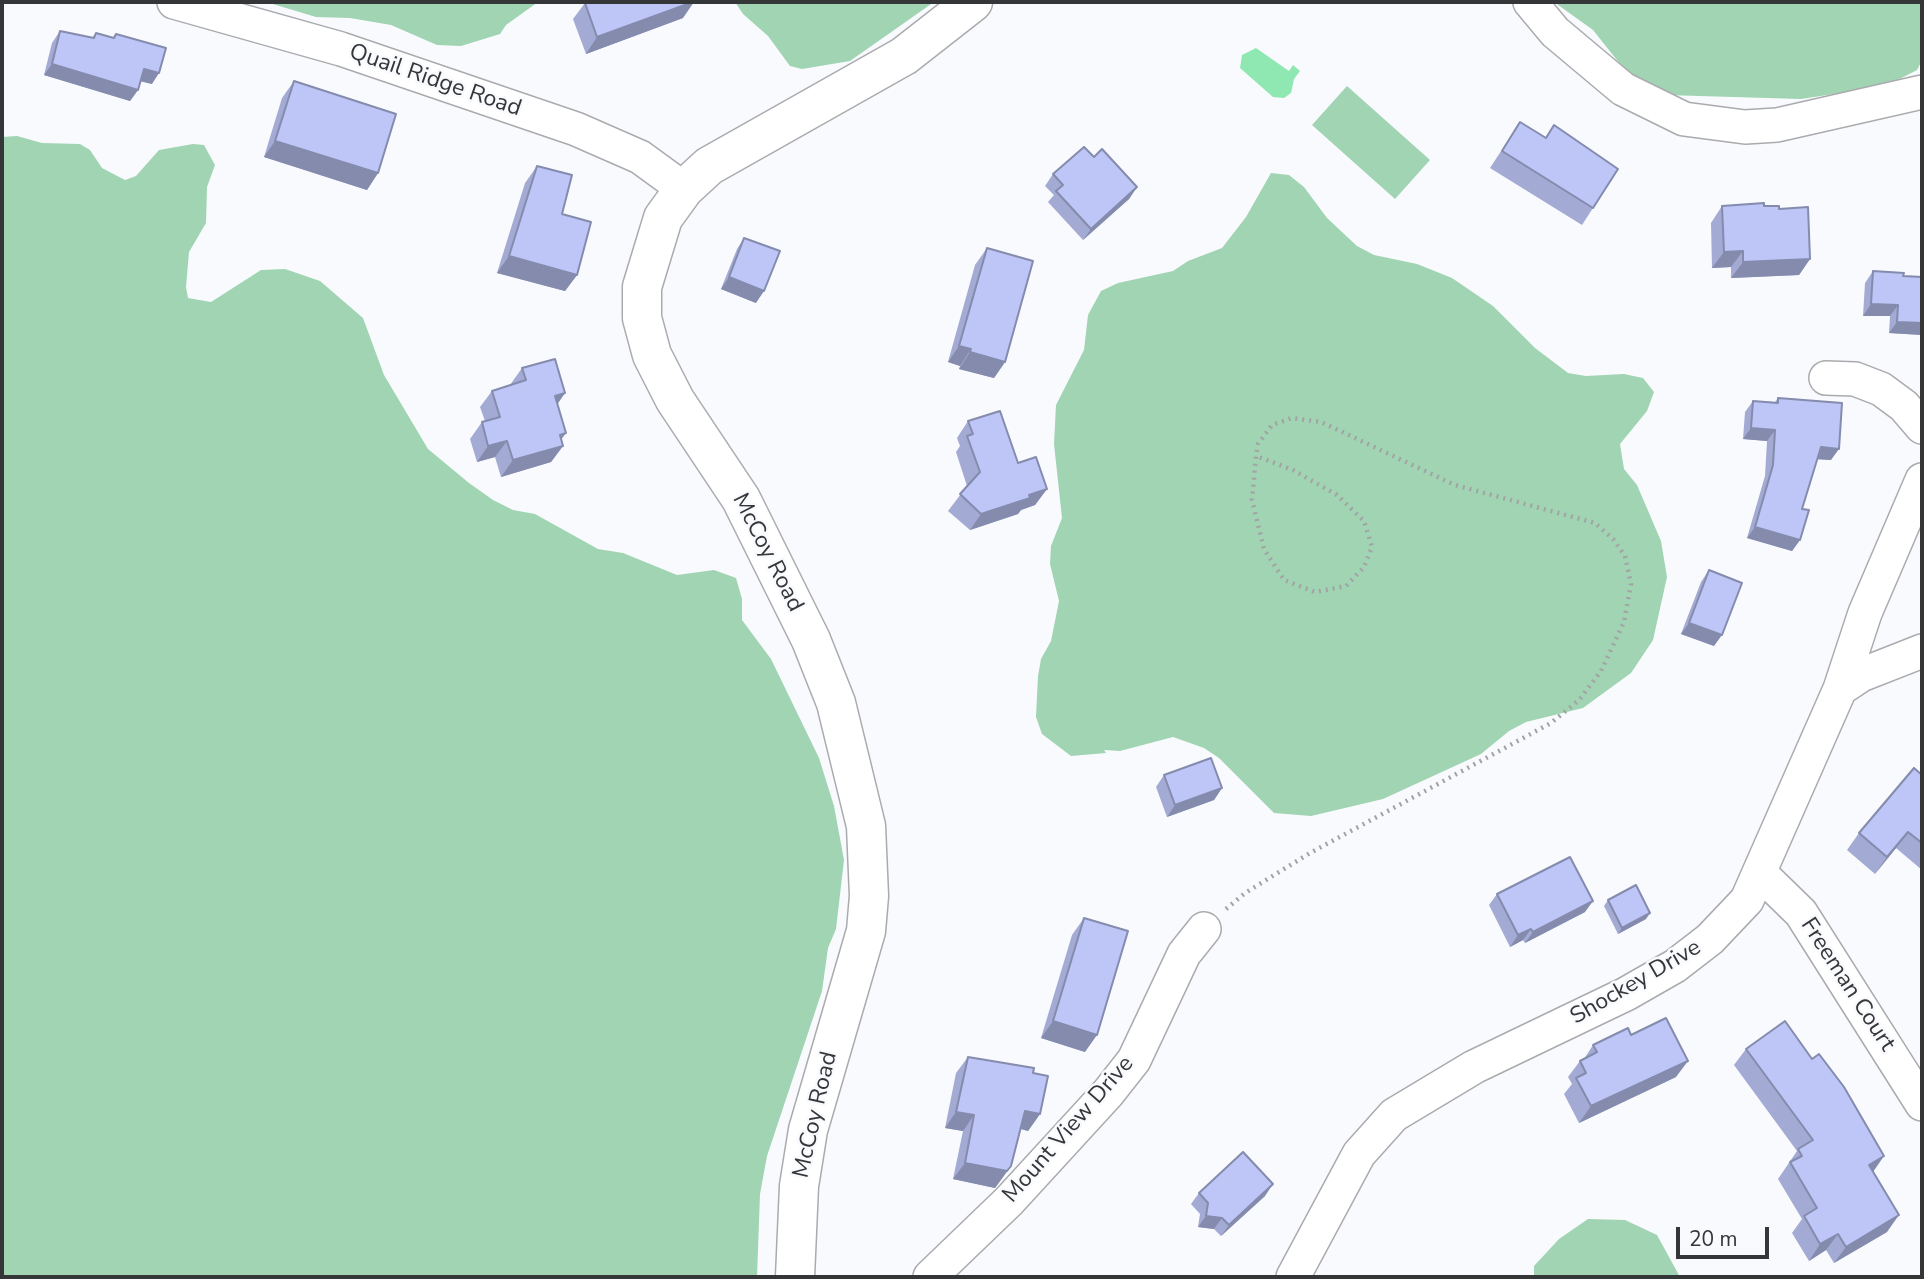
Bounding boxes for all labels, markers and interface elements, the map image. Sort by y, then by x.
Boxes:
street label: Quail Ridge Road [345,39,525,123]
street label: McCoy Road [725,489,809,617]
street label: Freeman Court [1794,913,1900,1057]
street label: Shockey Drive [1566,934,1706,1032]
street label: McCoy Road [788,1049,844,1181]
street label: Mount View Drive [998,1051,1140,1209]
scale bar [1679,1212,1772,1256]
text: 20 m [1689,1225,1738,1253]

